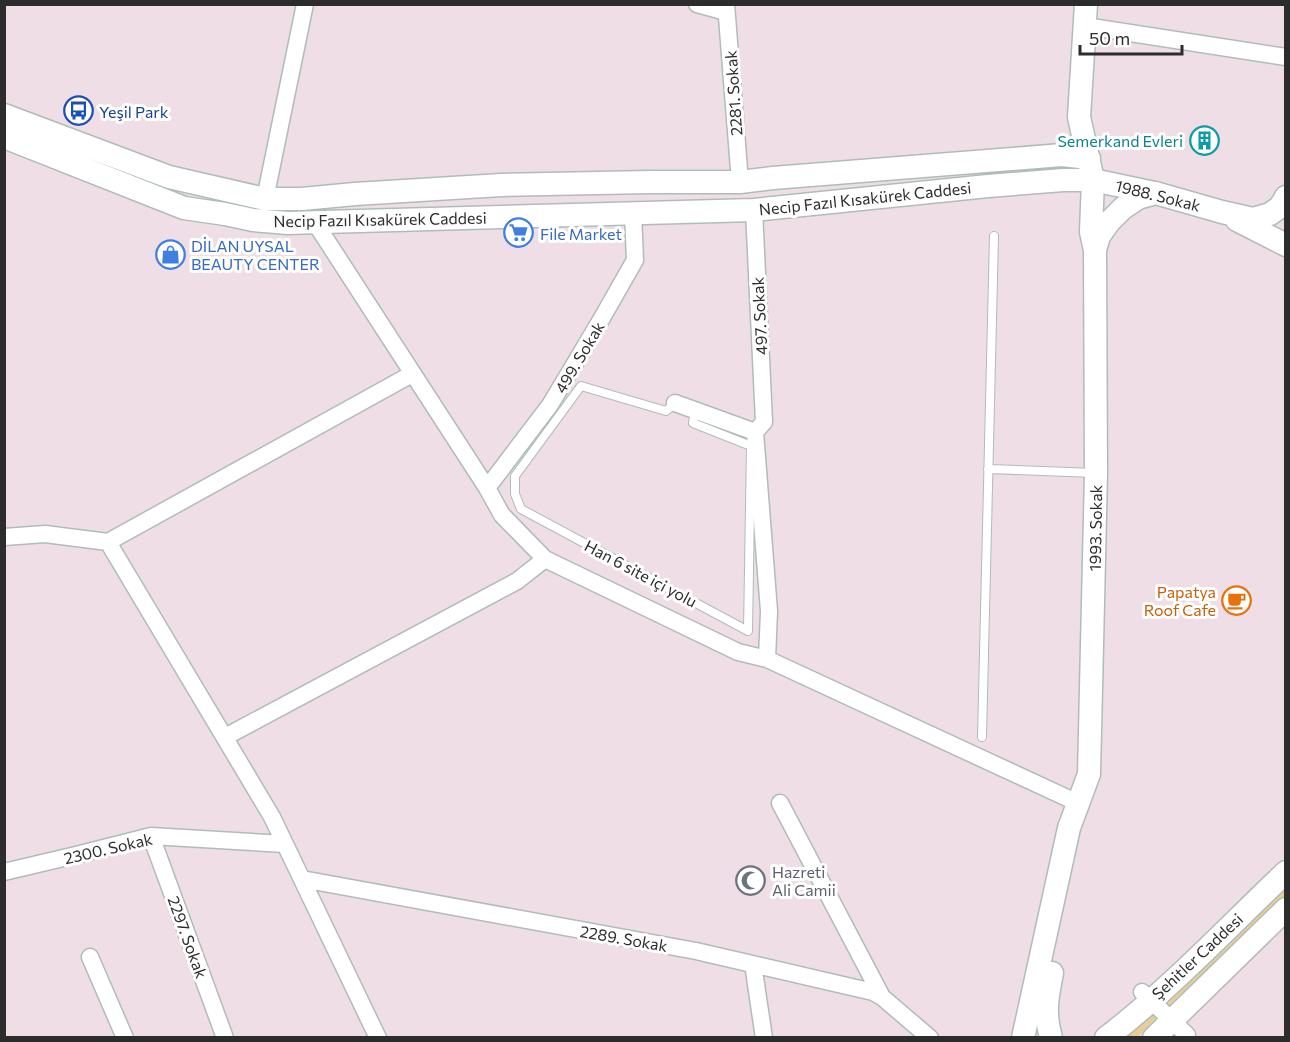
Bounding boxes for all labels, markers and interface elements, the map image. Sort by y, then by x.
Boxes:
scale bar [1080,18,1182,56]
text: 50 m [1089,27,1130,49]
street label: 2281. Sokak [721,49,745,136]
bus stop icon: Yeşil Park [62,95,94,127]
place label: Yeşil Park [99,102,169,121]
building icon: Semerkand Evleri [1188,124,1220,156]
place label: Semerkand Evleri [1057,131,1183,150]
street label: 1988. Sokak [1113,175,1203,215]
street label: Necip Fazıl Kısakürek Caddesi [758,177,972,219]
street label: Necip Fazıl Kısakürek Caddesi [273,208,487,230]
supermarket icon: File Market [503,217,535,249]
place label: File Market [540,224,622,243]
place label: DİLAN UYSAL BEAUTY CENTER [191,236,320,273]
shop icon: DİLAN UYSAL BEAUTY CENTER [154,238,186,270]
street label: 497. Sokak [747,276,771,355]
street label: 499. Sokak [550,317,608,396]
street label: 1993. Sokak [1085,484,1105,571]
street label: Han 6 site içi yolu [582,535,700,611]
place label: Papatya Roof Cafe [1144,582,1216,619]
cafe icon: Papatya Roof Cafe [1221,584,1253,616]
street label: 2300. Sokak [62,829,154,867]
place label: Hazreti Ali Camii [772,862,836,899]
mosque icon: Hazreti Ali Camii [735,864,767,896]
street label: 2297. Sokak [164,893,212,981]
street label: Şehitler Caddesi [1148,909,1246,1003]
street label: 2289. Sokak [579,921,669,955]

